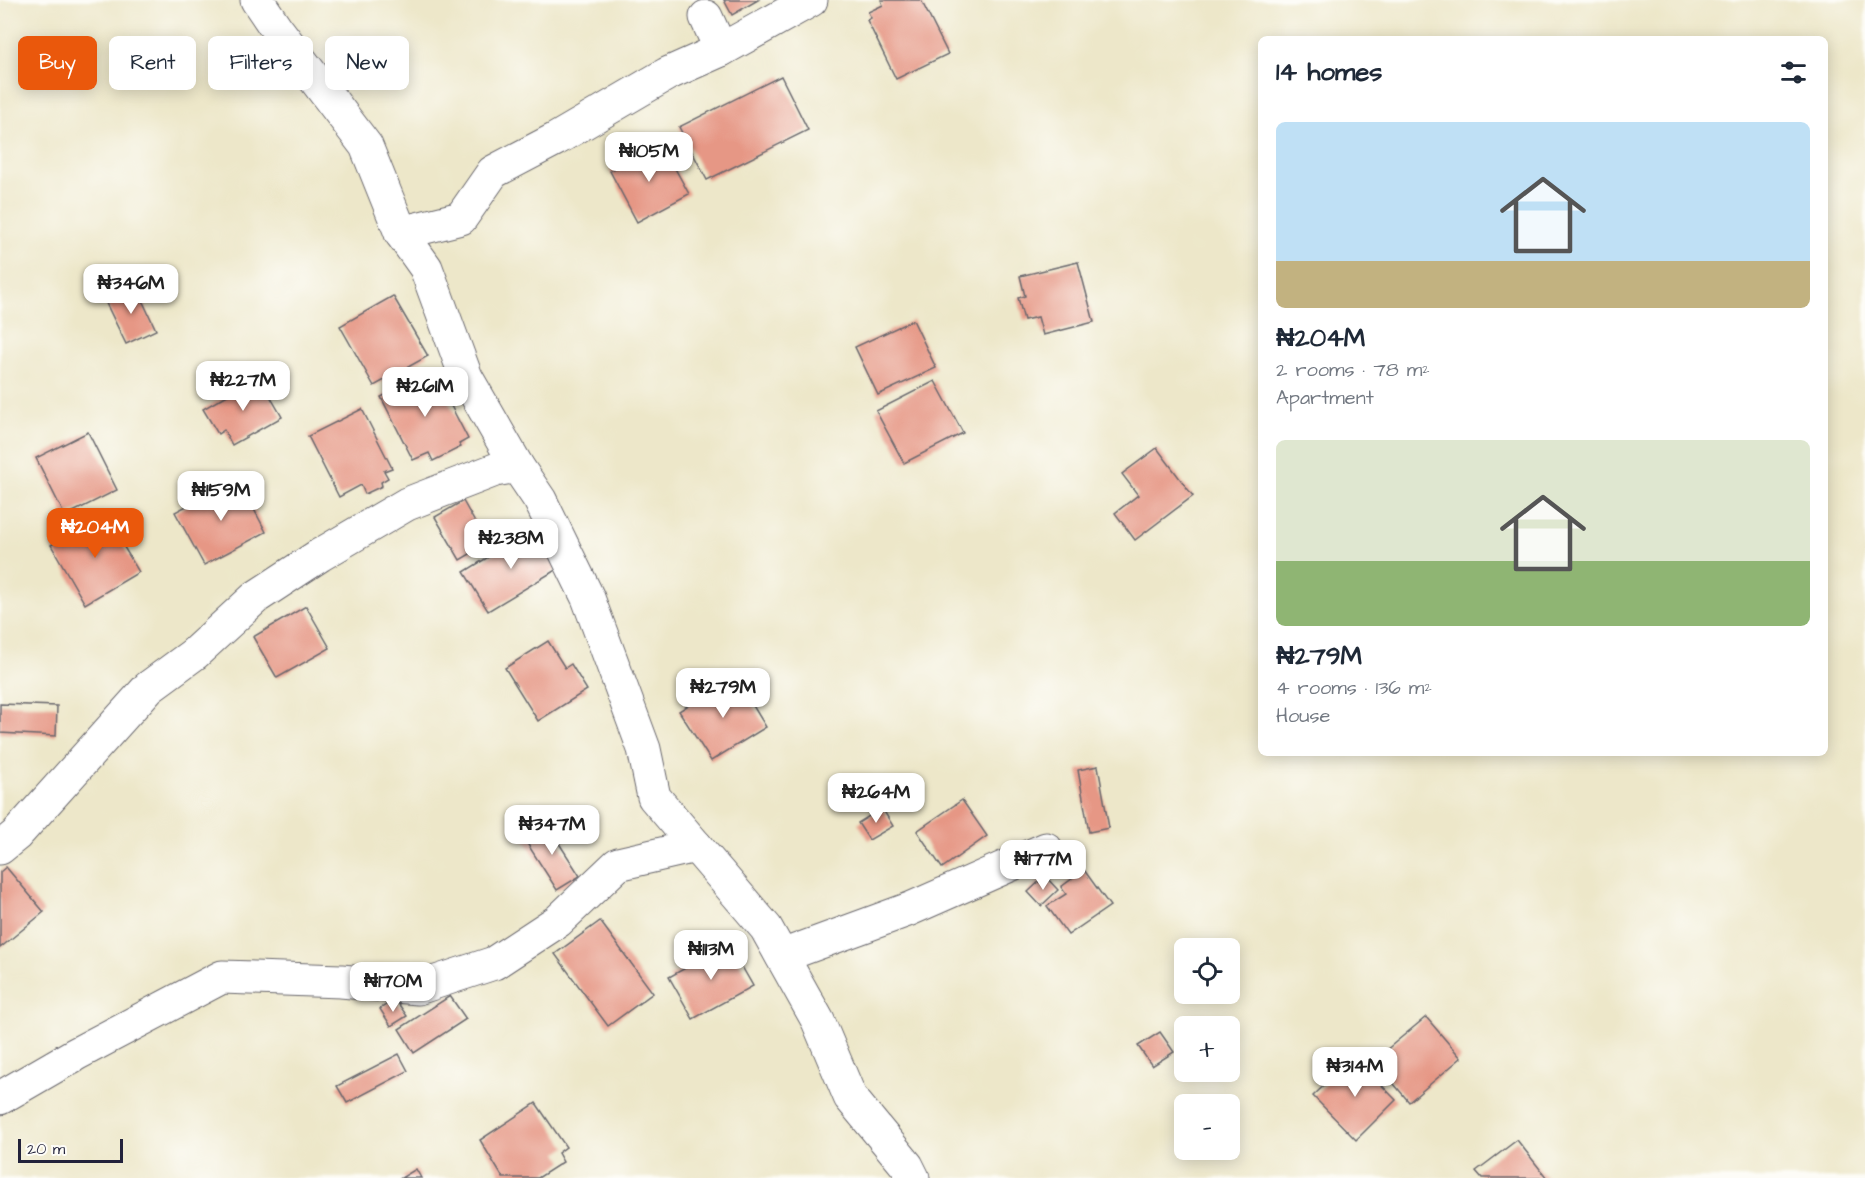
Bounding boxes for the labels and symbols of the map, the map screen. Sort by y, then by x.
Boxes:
pin: ₦105M [607,132,691,183]
pin: ₦346M [89,264,173,315]
pin: ₦227M [201,361,285,412]
pin: ₦261M [383,367,467,418]
pin: ₦159M [179,471,263,522]
pin: ₦204M [53,508,137,559]
pin: ₦238M [469,519,553,570]
pin: ₦279M [681,668,765,719]
pin: ₦264M [834,773,918,824]
pin: ₦347M [510,805,594,856]
pin: ₦177M [1001,840,1085,891]
pin: ₦113M [669,930,753,981]
pin: ₦170M [351,962,435,1013]
pin: ₦314M [1313,1047,1397,1098]
scale bar [18,1136,123,1164]

